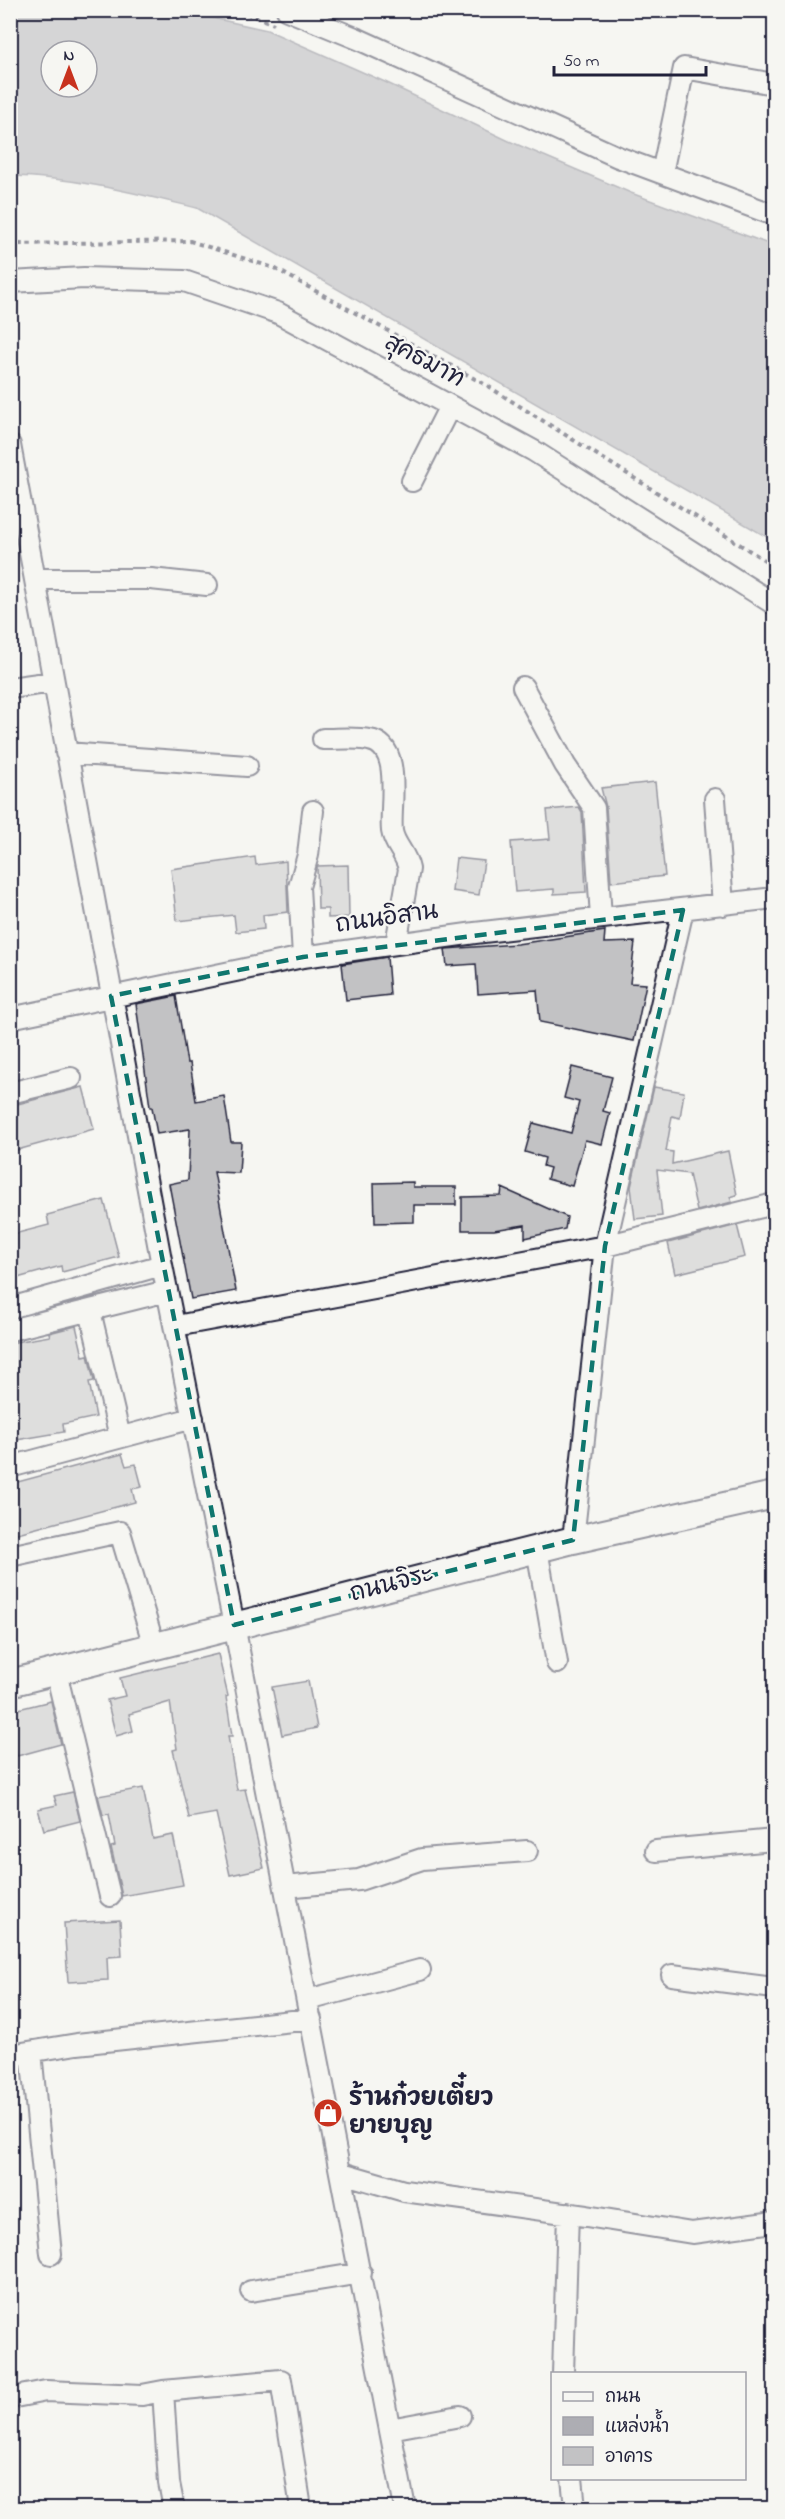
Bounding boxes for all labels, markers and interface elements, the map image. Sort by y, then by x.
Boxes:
north arrow [39,39,99,99]
scale bar [554,39,706,77]
text: N [64,44,75,68]
text: 50 m [563,49,600,75]
street label: สุคธมาท [378,326,470,398]
street label: ถนนอิสาน [333,894,441,944]
street label: ถนนจิระ [346,1558,438,1612]
place label: ร้านก๋วยเตี๋ยว ยายบุญ [349,2072,493,2145]
shop icon: ร้านก๋วยเตี๋ยว ยายบุญ [312,2097,344,2129]
legend [551,2372,746,2480]
text: ถนน [605,2385,640,2411]
text: แหล่งน้ำ [605,2409,669,2441]
text: อาคาร [605,2445,653,2471]

